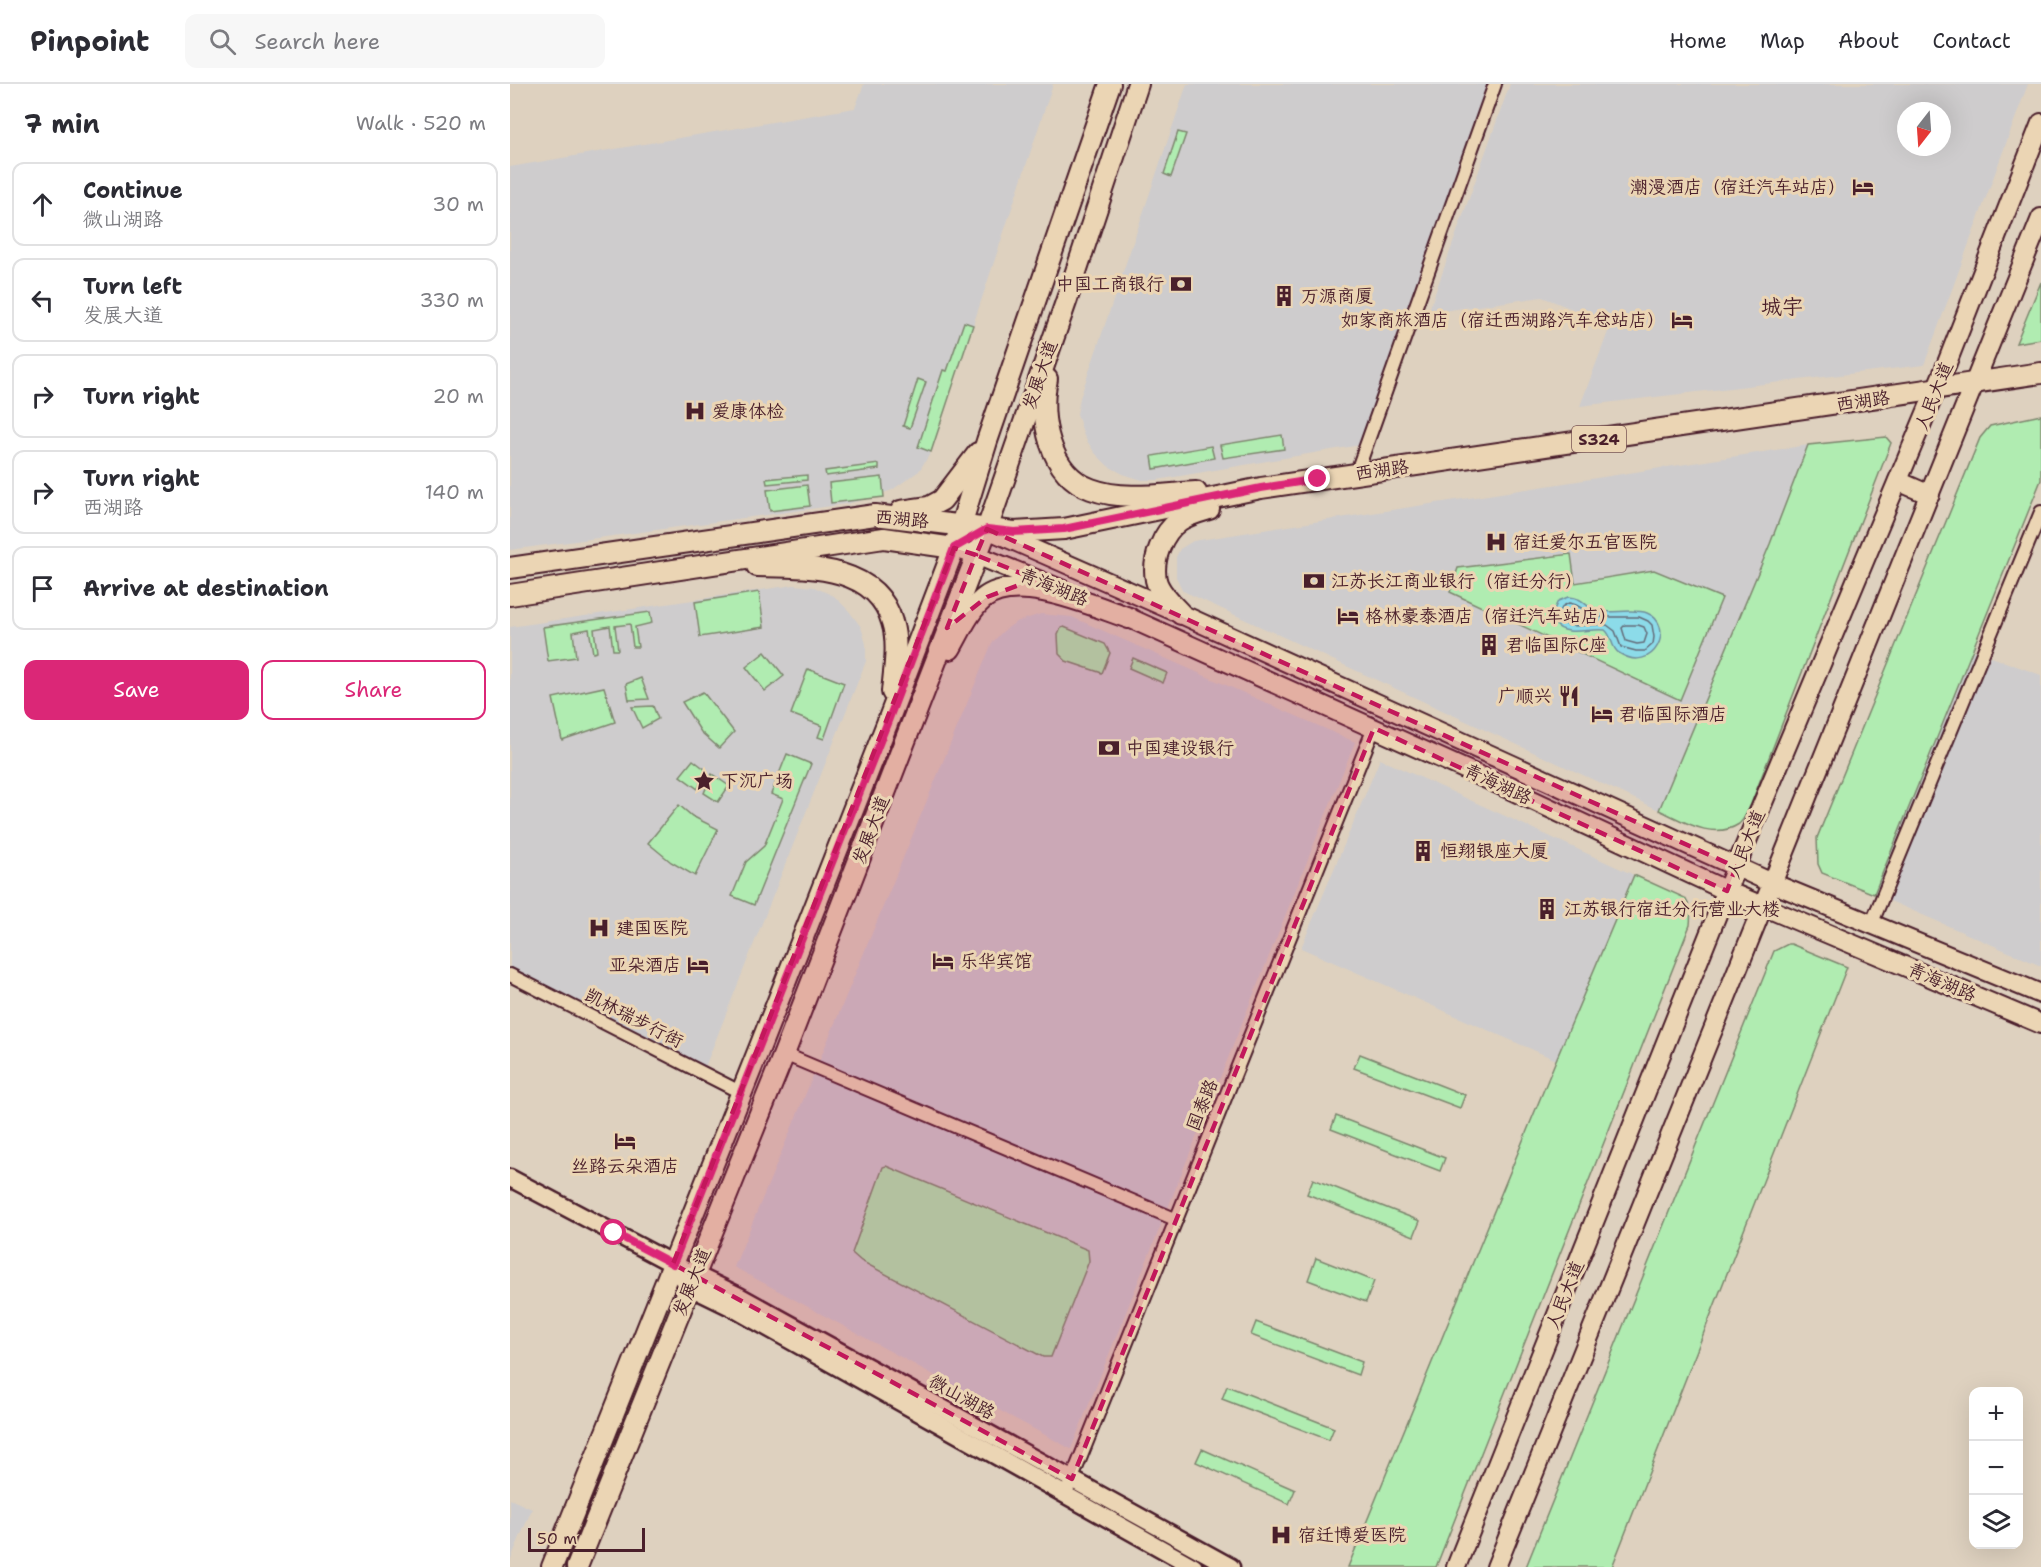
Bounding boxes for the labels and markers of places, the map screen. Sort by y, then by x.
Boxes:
place label: 潮漫酒店（宿迁汽车站店） [1630,175,1846,199]
hotel icon: 潮漫酒店（宿迁汽车站店） [1851,175,1875,199]
place label: 中国工商银行 [1056,272,1164,296]
bank icon: 中国工商银行 [1169,272,1193,296]
building icon: 万源商厦 [1272,284,1296,308]
place label: 万源商厦 [1301,284,1373,308]
place label: 如家商旅酒店（宿迁西湖路汽车总站店） [1341,308,1665,332]
hotel icon: 如家商旅酒店（宿迁西湖路汽车总站店） [1670,308,1694,332]
hospital icon: 爱康体检 [683,399,707,423]
place label: 爱康体检 [712,399,784,423]
hospital icon: 宿迁爱尔五官医院 [1484,530,1508,554]
place label: 宿迁爱尔五官医院 [1513,530,1657,554]
bank icon: 江苏长江商业银行（宿迁分行） [1302,569,1326,593]
place label: 江苏长江商业银行（宿迁分行） [1331,569,1583,593]
hotel icon: 格林豪泰酒店（宿迁汽车站店） [1336,604,1360,628]
place label: 格林豪泰酒店（宿迁汽车站店） [1365,604,1617,628]
building icon: 君临国际C座 [1477,633,1501,657]
place label: 君临国际C座 [1506,633,1607,657]
place label: 广顺兴 [1498,684,1552,708]
restaurant icon: 广顺兴 [1557,684,1581,708]
hotel icon: 君临国际酒店 [1590,702,1614,726]
place label: 君临国际酒店 [1619,702,1727,726]
bank icon: 中国建设银行 [1097,736,1121,760]
place label: 中国建设银行 [1126,736,1234,760]
place icon: 下沉广场 [692,769,716,793]
place label: 下沉广场 [721,769,793,793]
building icon: 恒翔银座大厦 [1411,839,1435,863]
place label: 恒翔银座大厦 [1440,839,1548,863]
building icon: 江苏银行宿迁分行营业大楼 [1535,897,1559,921]
place label: 江苏银行宿迁分行营业大楼 [1564,897,1780,921]
hospital icon: 建国医院 [587,916,611,940]
place label: 建国医院 [616,916,688,940]
hotel icon: 乐华宾馆 [931,949,955,973]
place label: 乐华宾馆 [960,949,1032,973]
place label: 亚朵酒店 [609,953,681,977]
hotel icon: 亚朵酒店 [686,953,710,977]
hotel icon: 丝路云朵酒店 [613,1129,637,1153]
place label: 丝路云朵酒店 [571,1154,679,1178]
hospital icon: 宿迁博爱医院 [1269,1523,1293,1547]
place label: 宿迁博爱医院 [1298,1523,1406,1547]

